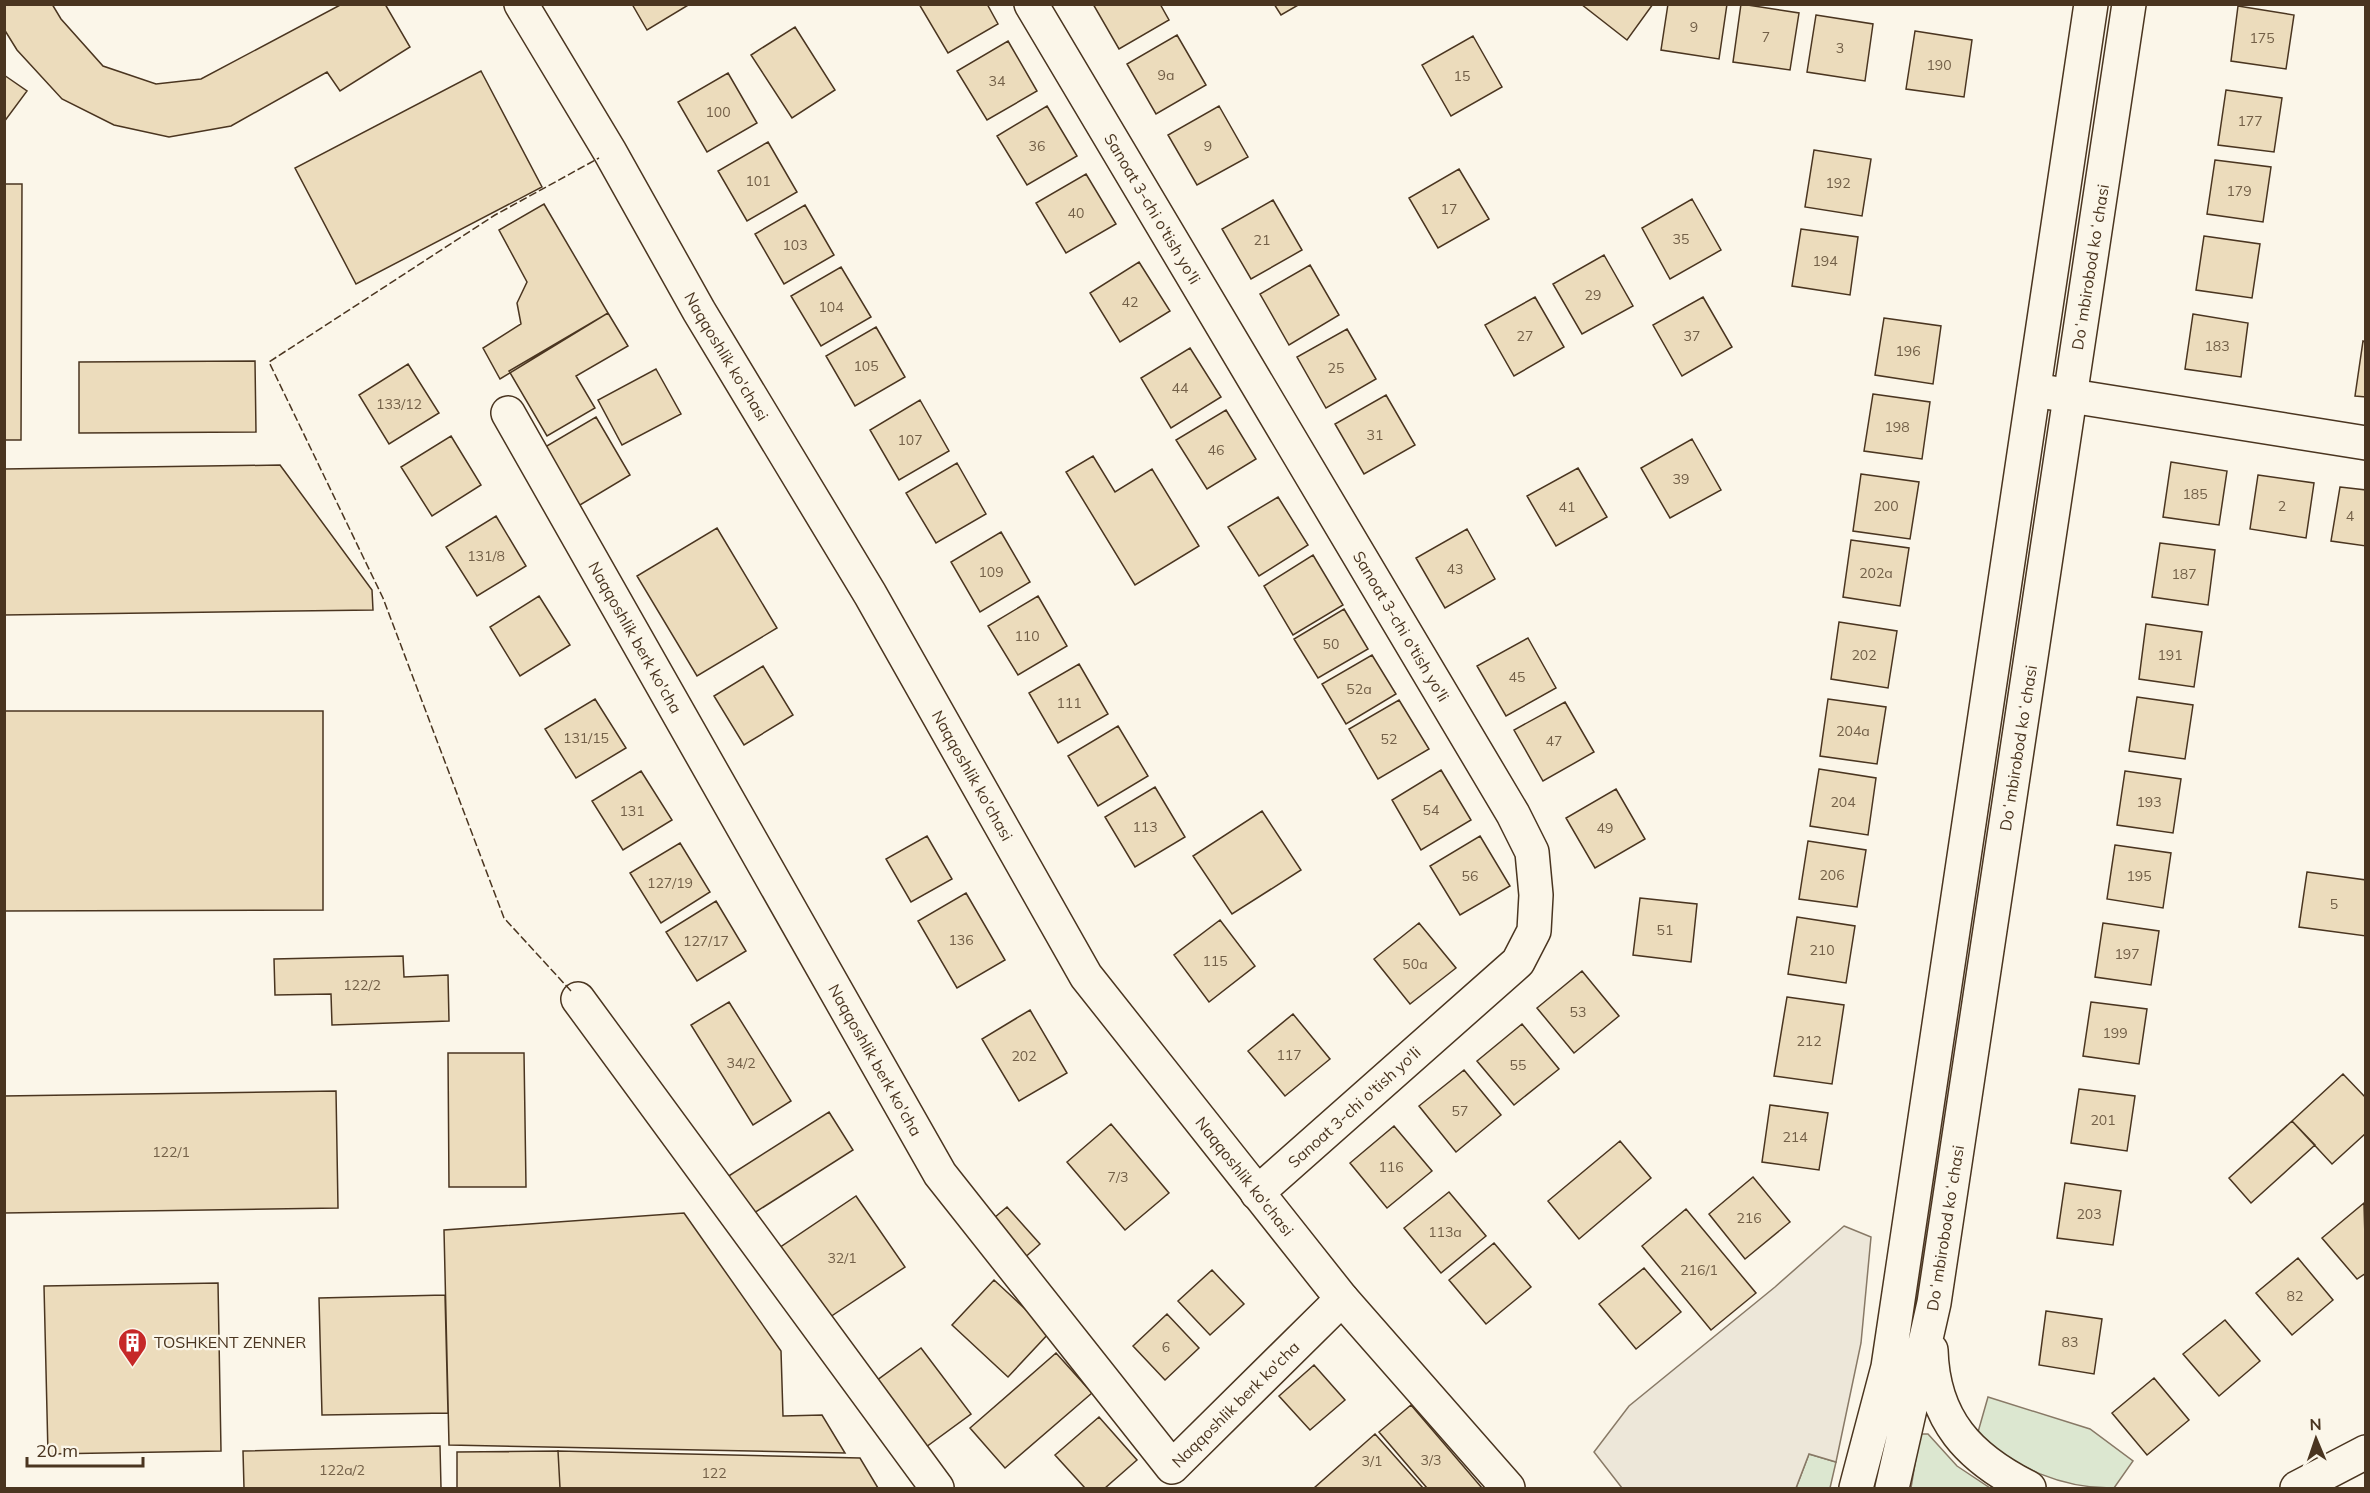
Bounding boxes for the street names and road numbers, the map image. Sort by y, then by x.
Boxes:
street label: Sanoat 3-chi o'tish yo'li [1100,130,1205,287]
street label: Doʻmbirobod koʻchasi [2067,183,2113,351]
street label: Naqqoshlik ko'chasi [680,288,773,424]
street label: Sanoat 3-chi o'tish yo'li [1349,547,1454,705]
street label: Naqqoshlik berk ko'cha [584,558,686,717]
street label: Doʻmbirobod koʻchasi [1995,664,2041,832]
street label: Naqqoshlik ko'chasi [928,707,1017,844]
street label: Naqqoshlik berk ko'cha [824,980,926,1140]
street label: Sanoat 3-chi o'tish yo'li [1284,1042,1424,1172]
street label: Naqqoshlik ko'chasi [1191,1113,1298,1240]
street label: Doʻmbirobod koʻchasi [1922,1144,1968,1312]
street label: Naqqoshlik berk ko'cha [1167,1337,1303,1472]

